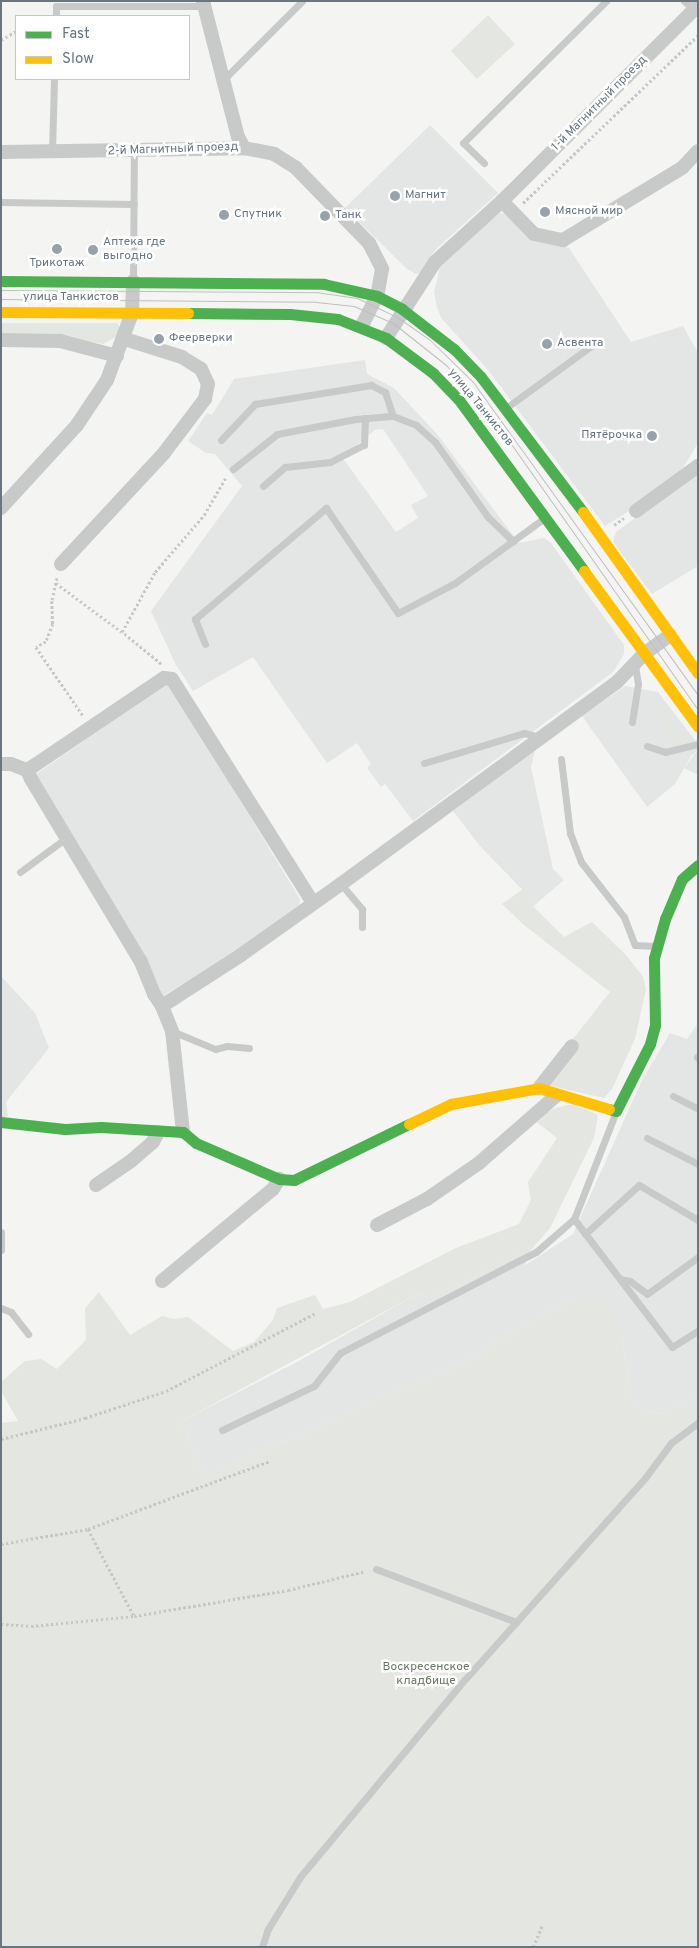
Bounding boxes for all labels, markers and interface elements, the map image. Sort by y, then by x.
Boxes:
legend [15,15,190,80]
text: Fast [62,25,90,44]
text: Slow [62,50,94,69]
street label: 1-й Магнитный проезд [549,53,651,155]
street label: 2-й Магнитный проезд [107,141,239,159]
place label: Магнит [405,189,446,203]
marker: Магнит [389,190,401,202]
place label: Мясной мир [555,205,623,219]
marker: Мясной мир [539,206,551,218]
place label: Спутник [234,208,282,222]
marker: Спутник [218,209,230,221]
place label: Танк [335,209,362,223]
marker: Танк [319,210,331,222]
place label: Аптека где выгодно [103,236,166,264]
marker: Трикотаж [51,243,63,255]
marker: Аптека где выгодно [87,244,99,256]
place label: Трикотаж [29,257,85,271]
street label: улица Танкистов [23,291,119,305]
place label: Феерверки [169,332,233,346]
marker: Феерверки [153,333,165,345]
place label: Асвента [557,337,603,351]
marker: Асвента [541,338,553,350]
street label: улица Танкистов [444,366,516,450]
place label: Пятёрочка [581,429,642,443]
marker: Пятёрочка [646,430,658,442]
park label: Воскресенское кладбище [383,1661,469,1689]

